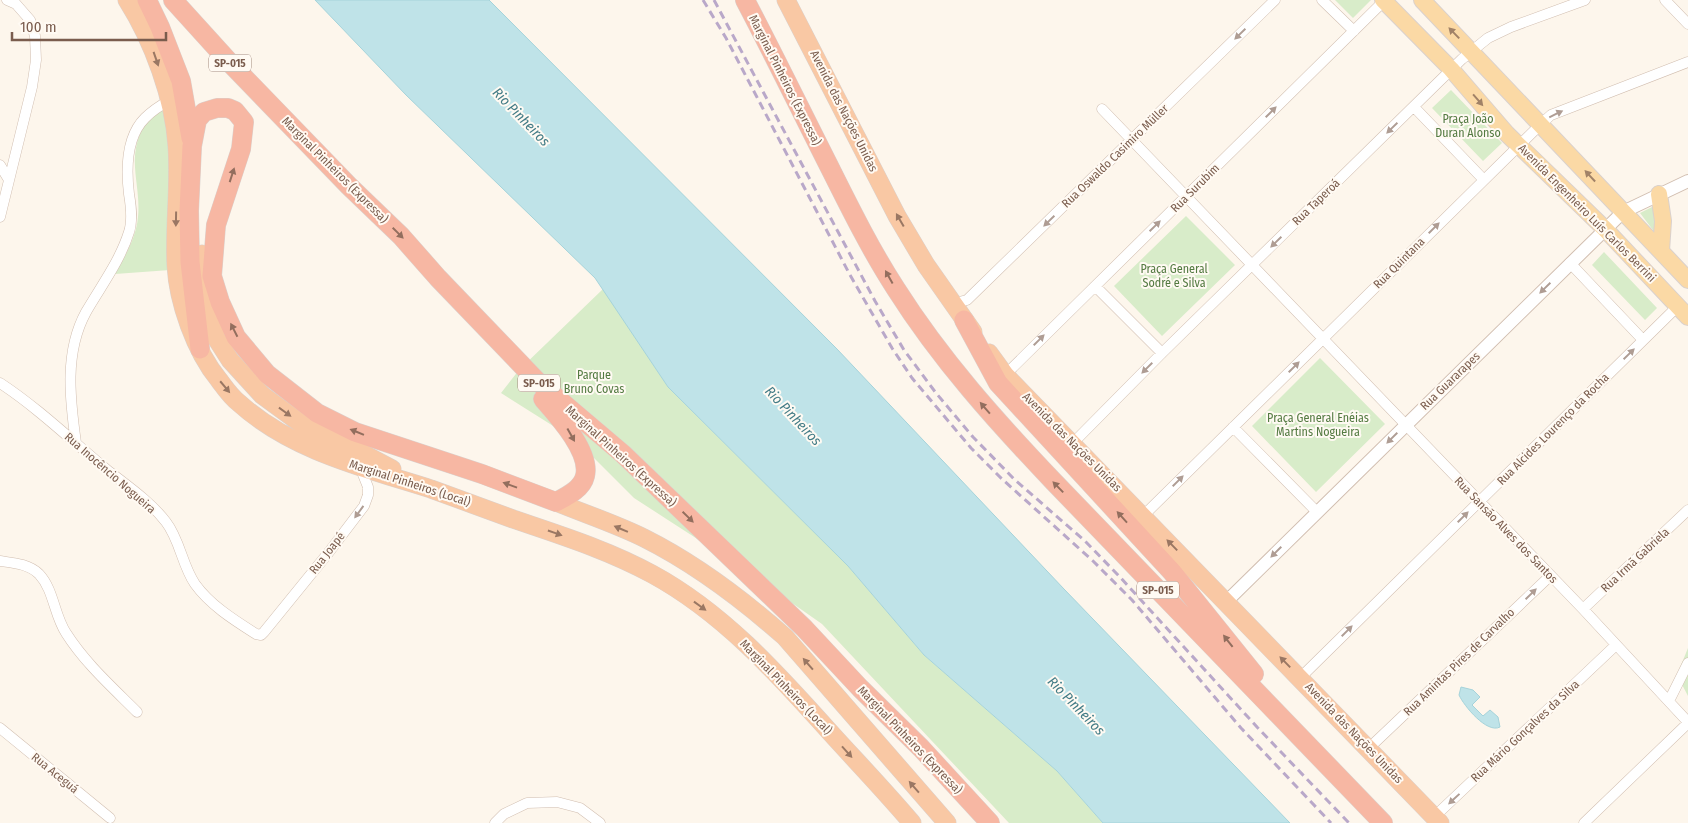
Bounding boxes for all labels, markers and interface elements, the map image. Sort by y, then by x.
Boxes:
scale bar [12,10,166,42]
street label: Marginal Pinheiros (Expressa) [746,13,824,148]
text: 100 m [20,18,57,36]
one-way arrow [1448,27,1460,39]
one-way arrow [1234,28,1246,40]
street label: Avenida das Nações Unidas [807,48,881,174]
one-way arrow [153,52,160,67]
road number: SP-015 [209,54,251,72]
water label: Rio Pinheiros [489,84,553,150]
one-way arrow [1472,93,1483,106]
street label: Rua Oswaldo Casimiro Müller [1059,101,1172,211]
one-way arrow [1265,107,1277,119]
one-way arrow [1549,110,1563,118]
park label: Praça João Duran Alonso [1435,112,1501,140]
street label: Marginal Pinheiros (Expressa) [279,114,391,226]
one-way arrow [1386,122,1398,134]
street label: Avenida Engenheiro Luís Carlos Berrini [1515,141,1659,285]
street label: Rua Surubim [1168,161,1222,215]
one-way arrow [228,167,236,182]
one-way arrow [1584,171,1596,183]
street label: Rua Taperoá [1289,176,1343,228]
one-way arrow [172,211,180,227]
one-way arrow [895,213,904,226]
one-way arrow [1043,215,1055,227]
one-way arrow [1149,221,1161,233]
one-way arrow [1428,222,1440,234]
one-way arrow [391,227,403,239]
street label: Rua Quintana [1371,234,1428,291]
one-way arrow [1270,236,1282,248]
park label: Praça General Sodré e Silva [1140,262,1208,290]
one-way arrow [885,270,893,285]
one-way arrow [1540,282,1552,294]
one-way arrow [229,323,238,338]
one-way arrow [1033,334,1045,346]
one-way arrow [1622,348,1634,360]
street label: Rua Guararapes [1417,349,1483,413]
one-way arrow [1287,361,1299,373]
one-way arrow [1141,362,1153,374]
park label: Parque Bruno Covas [564,368,624,396]
street label: Rua Alcides Lourenço da Rocha [1494,370,1612,488]
road number: SP-015 [518,374,560,392]
one-way arrow [219,381,231,393]
water label: Rio Pinheiros [761,383,825,449]
street label: Avenida das Nações Unidas [1020,390,1124,494]
one-way arrow [980,402,991,414]
street label: Marginal Pinheiros (Expressa) [563,403,680,510]
one-way arrow [279,407,292,417]
park label: Praça General Enéias Martins Nogueira [1267,411,1369,439]
one-way arrow [349,428,364,435]
one-way arrow [566,428,575,441]
street label: Rua Inocêncio Nogueira [62,430,158,516]
one-way arrow [1386,432,1398,444]
street label: Marginal Pinheiros (Local) [348,457,473,509]
street label: Rua Sansão Alves dos Santos [1452,474,1560,586]
one-way arrow [1172,475,1184,487]
one-way arrow [503,480,517,488]
one-way arrow [1052,481,1064,493]
one-way arrow [354,505,364,519]
one-way arrow [682,511,694,523]
one-way arrow [1457,511,1469,523]
one-way arrow [1116,512,1128,524]
one-way arrow [614,524,629,532]
street label: Rua Irmã Gabriela [1598,525,1672,595]
street label: Rua Joapé [306,529,348,577]
one-way arrow [548,530,563,537]
one-way arrow [1166,539,1178,551]
one-way arrow [1270,546,1282,558]
road number: SP-015 [1137,582,1179,598]
one-way arrow [1524,588,1536,600]
one-way arrow [693,601,706,611]
street label: Rua Amintas Pires de Carvalho [1401,605,1517,719]
one-way arrow [1341,625,1353,637]
one-way arrow [1222,635,1233,648]
street label: Marginal Pinheiros (Local) [737,637,835,738]
one-way arrow [1279,656,1291,668]
one-way arrow [802,658,814,670]
water label: Rio Pinheiros [1044,673,1108,739]
street label: Rua Mário Gonçalves da Silva [1468,677,1582,785]
street label: Avenida das Nações Unidas [1302,680,1406,786]
street label: Marginal Pinheiros (Expressa) [855,683,965,797]
one-way arrow [842,745,853,758]
street label: Rua Aceguá [29,750,81,796]
one-way arrow [909,780,920,793]
one-way arrow [1448,793,1460,805]

